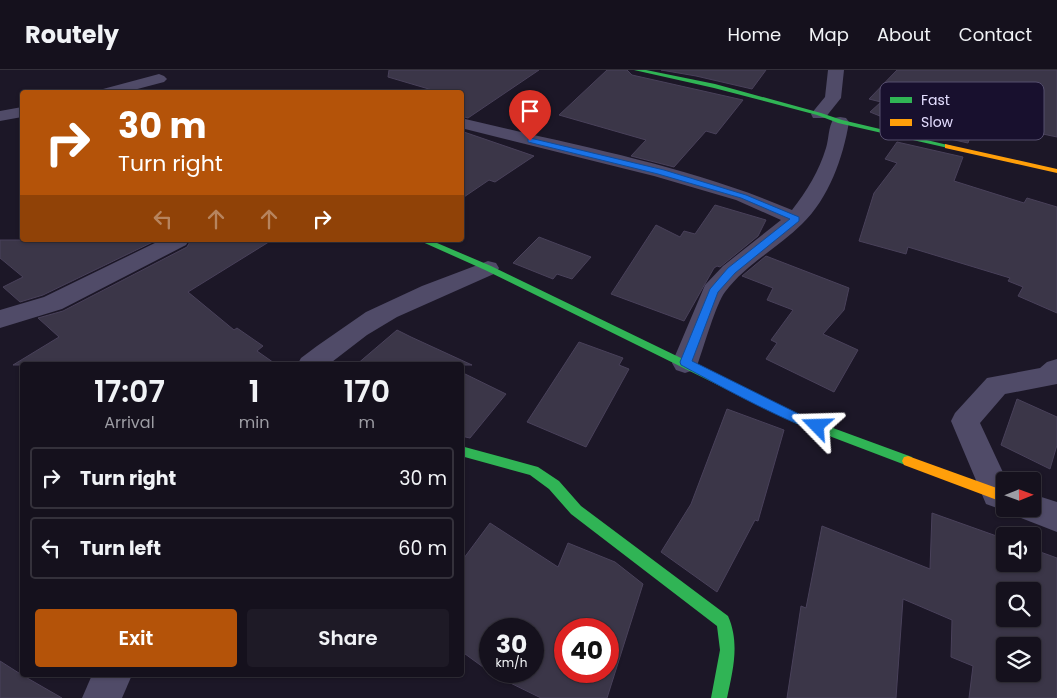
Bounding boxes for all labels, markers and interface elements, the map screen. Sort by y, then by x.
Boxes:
text: Routely [25,18,119,51]
text: Home [727,22,781,47]
text: Map [809,22,849,47]
text: About [877,22,931,47]
text: Contact [959,22,1032,47]
legend [880,82,1044,140]
pin [509,90,551,141]
text: Fast [921,90,950,110]
icon: arrive [516,97,544,125]
text: 30 m [118,101,206,150]
icon: right [35,110,100,175]
text: Slow [921,112,954,132]
text: Turn right [118,148,223,179]
icon: left [149,205,177,233]
icon: ahead [202,205,230,233]
icon: ahead [255,205,283,233]
icon: right [308,205,336,233]
text: 17:07 [94,370,165,413]
text: 1 [249,370,260,413]
text: 170 [343,370,390,413]
position arrow [790,399,842,451]
text: Arrival [104,411,155,434]
text: min [239,411,269,434]
text: m [358,411,375,434]
icon: right [37,464,65,492]
text: Turn right [80,465,176,492]
text: 30 m [399,465,447,492]
north arrow [996,472,1041,518]
map controls [996,472,1041,682]
button: sound [996,527,1041,572]
icon: left [37,534,65,562]
text: Turn left [80,535,161,562]
text: 60 m [398,535,447,562]
button: search [996,582,1041,627]
button: Exit [35,609,237,667]
button: Share [247,609,449,667]
speed limit sign: 40 [554,618,619,683]
text: 30 [496,627,527,662]
button: layers [996,637,1041,682]
text: km/h [496,654,527,671]

